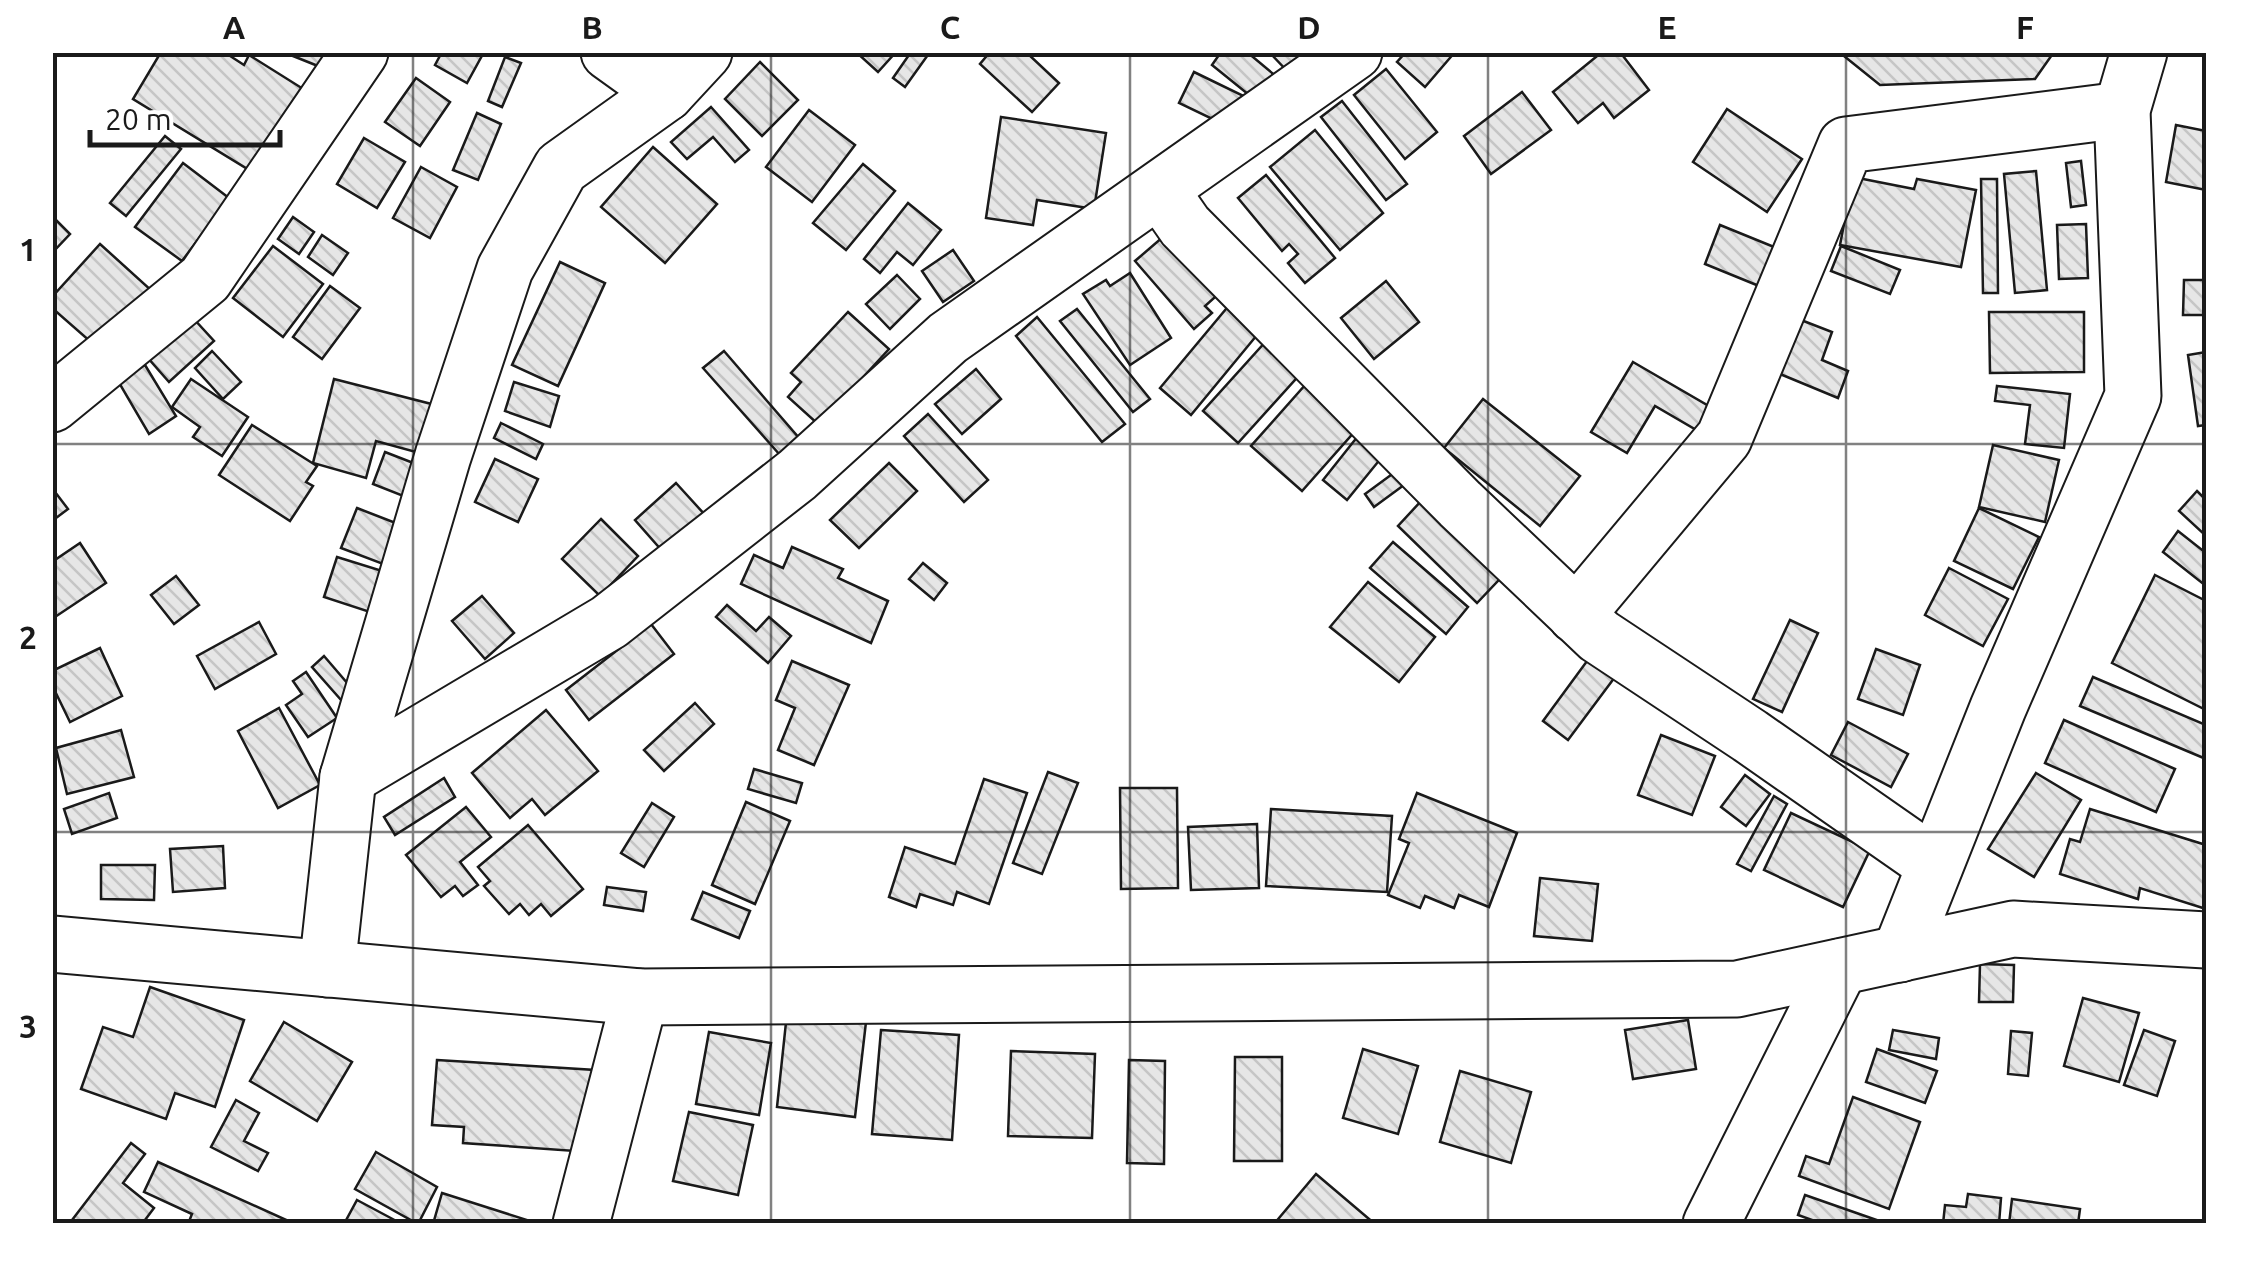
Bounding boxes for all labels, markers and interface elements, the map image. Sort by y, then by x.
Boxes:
text: A [223,9,246,45]
text: B [581,9,603,45]
text: C [940,9,960,45]
text: D [1297,9,1321,45]
text: E [1657,9,1677,45]
text: F [2016,9,2034,45]
scale bar [90,85,280,147]
text: 20 m [105,102,172,136]
text: 1 [19,231,37,267]
text: 2 [19,619,37,655]
text: 3 [19,1008,37,1044]

